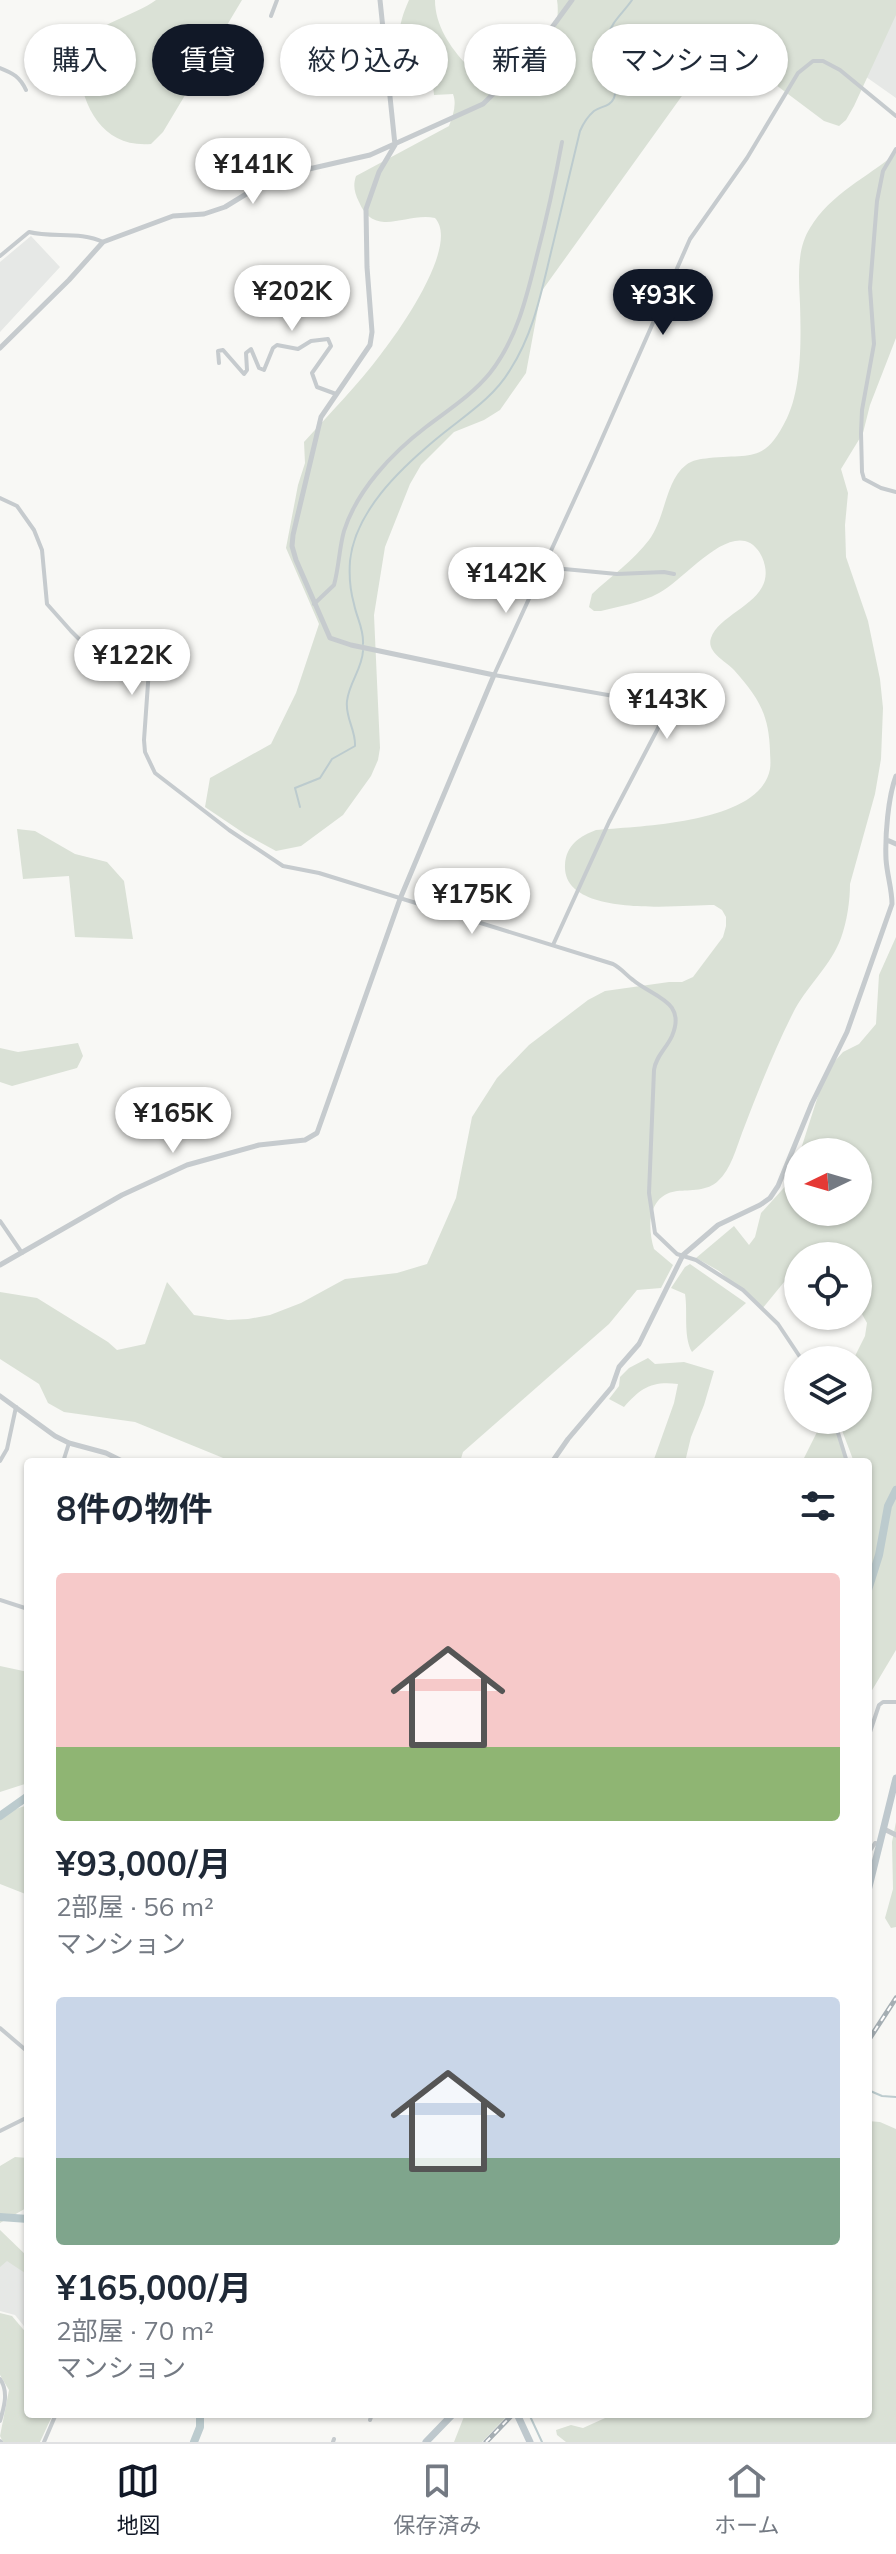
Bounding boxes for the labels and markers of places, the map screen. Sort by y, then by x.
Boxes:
pin: ¥141K [197,138,309,206]
pin: ¥202K [236,265,348,333]
pin: ¥93K [616,269,710,337]
pin: ¥142K [450,547,562,615]
pin: ¥122K [76,629,188,697]
pin: ¥143K [611,673,723,741]
pin: ¥175K [416,868,528,936]
pin: ¥165K [117,1087,229,1155]

